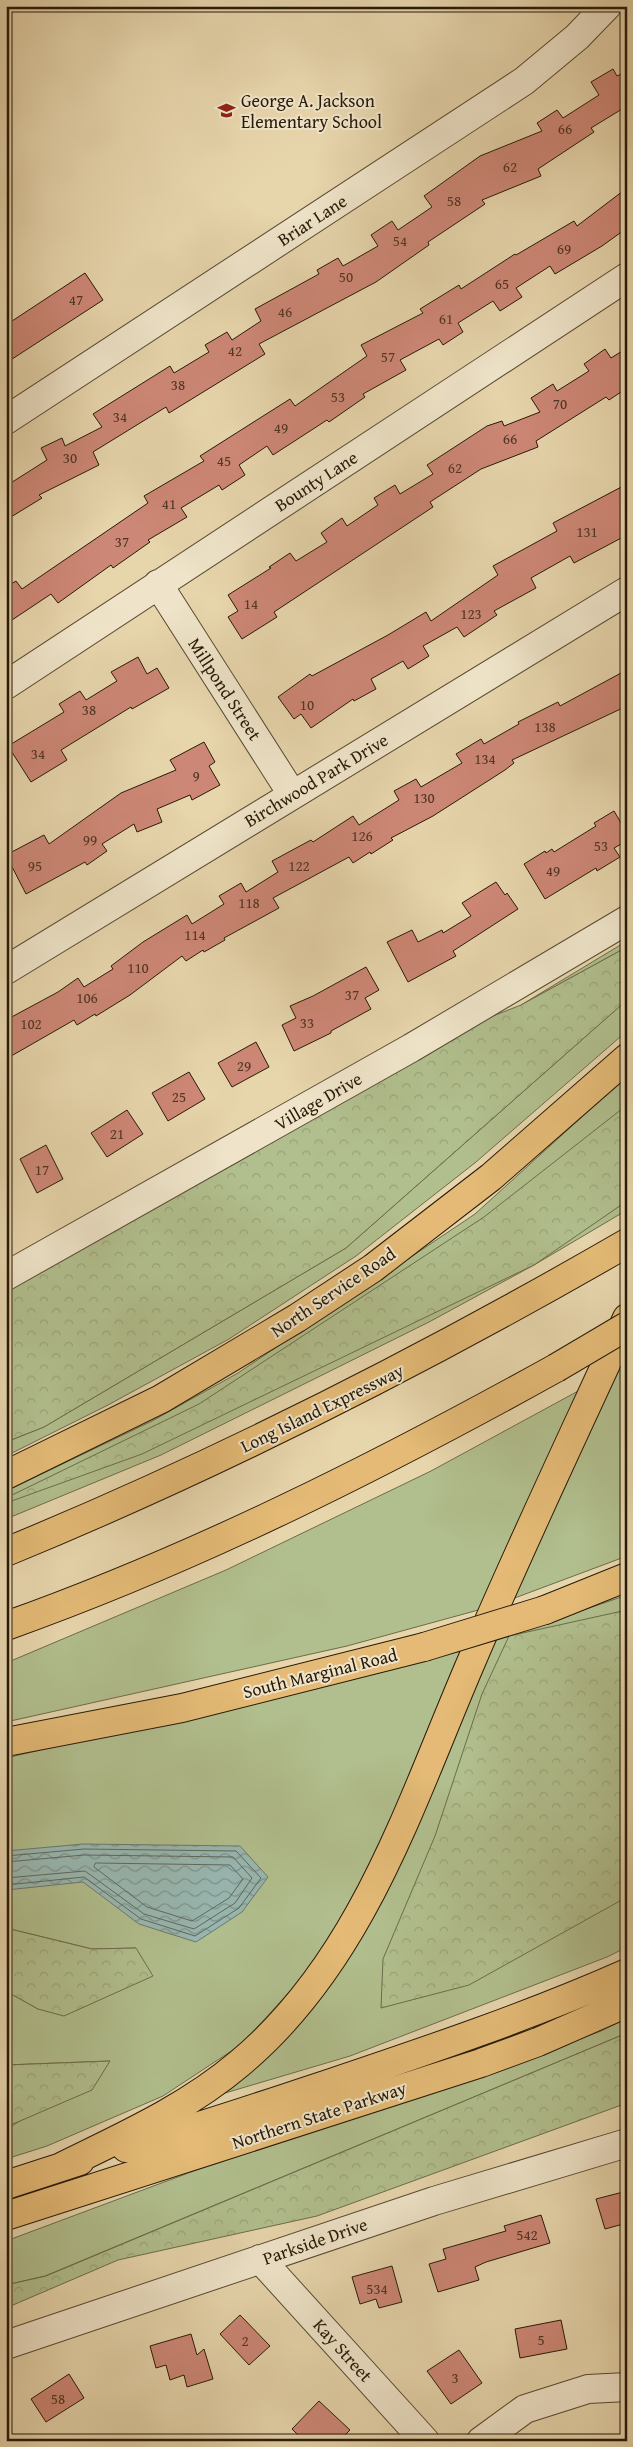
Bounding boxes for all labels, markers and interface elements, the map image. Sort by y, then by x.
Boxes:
place label: George A. Jackson Elementary School [241,87,382,135]
school or university icon: George A. Jackson Elementary School [217,100,237,120]
house number: 66 [558,118,572,139]
house number: 62 [503,156,517,177]
street label: Briar Lane [272,187,352,253]
house number: 58 [447,190,461,211]
house number: 54 [393,230,407,251]
house number: 69 [557,238,571,259]
house number: 50 [339,266,353,287]
house number: 65 [495,273,509,294]
house number: 47 [69,289,83,310]
house number: 46 [278,301,292,322]
house number: 61 [439,308,453,329]
house number: 42 [228,340,242,361]
house number: 57 [381,346,395,367]
house number: 38 [171,374,185,395]
house number: 53 [331,386,345,407]
house number: 70 [553,393,567,414]
house number: 34 [113,406,127,427]
house number: 49 [274,417,288,438]
house number: 66 [503,428,517,449]
street label: Bounty Lane [269,444,363,518]
house number: 30 [63,447,77,468]
house number: 45 [217,450,231,471]
house number: 62 [448,457,462,478]
house number: 41 [162,493,176,514]
house number: 131 [576,521,598,542]
house number: 37 [115,531,129,552]
house number: 14 [244,593,258,614]
house number: 123 [460,603,482,624]
street label: Millpond Street [182,632,269,746]
house number: 10 [300,694,314,715]
house number: 38 [82,699,96,720]
house number: 138 [534,716,556,737]
street label: Birchwood Park Drive [239,726,393,834]
house number: 34 [31,743,45,764]
house number: 134 [474,748,496,769]
house number: 9 [192,765,200,786]
house number: 130 [413,787,435,808]
house number: 126 [351,825,373,846]
house number: 99 [83,829,97,850]
house number: 53 [594,835,608,856]
house number: 95 [28,855,42,876]
house number: 122 [288,855,310,876]
house number: 49 [546,860,560,881]
house number: 118 [238,892,260,913]
house number: 114 [184,924,206,945]
house number: 110 [127,957,149,978]
house number: 37 [345,984,359,1005]
house number: 106 [76,987,98,1008]
house number: 33 [300,1012,314,1033]
house number: 102 [20,1013,42,1034]
house number: 29 [237,1055,251,1076]
street label: Village Drive [269,1065,367,1137]
house number: 25 [172,1086,186,1107]
house number: 21 [110,1123,124,1144]
house number: 17 [35,1159,49,1180]
street label: North Service Road [265,1240,401,1344]
street label: Long Island Expressway [236,1357,408,1459]
street label: South Marginal Road [240,1641,400,1705]
street label: Northern State Parkway [228,2074,410,2156]
street label: Parkside Drive [259,2210,371,2272]
house number: 542 [516,2224,538,2245]
house number: 534 [366,2278,388,2299]
street label: Kay Street [307,2312,379,2388]
house number: 5 [537,2329,545,2350]
house number: 2 [241,2330,249,2351]
house number: 3 [451,2367,459,2388]
house number: 58 [51,2388,65,2409]

